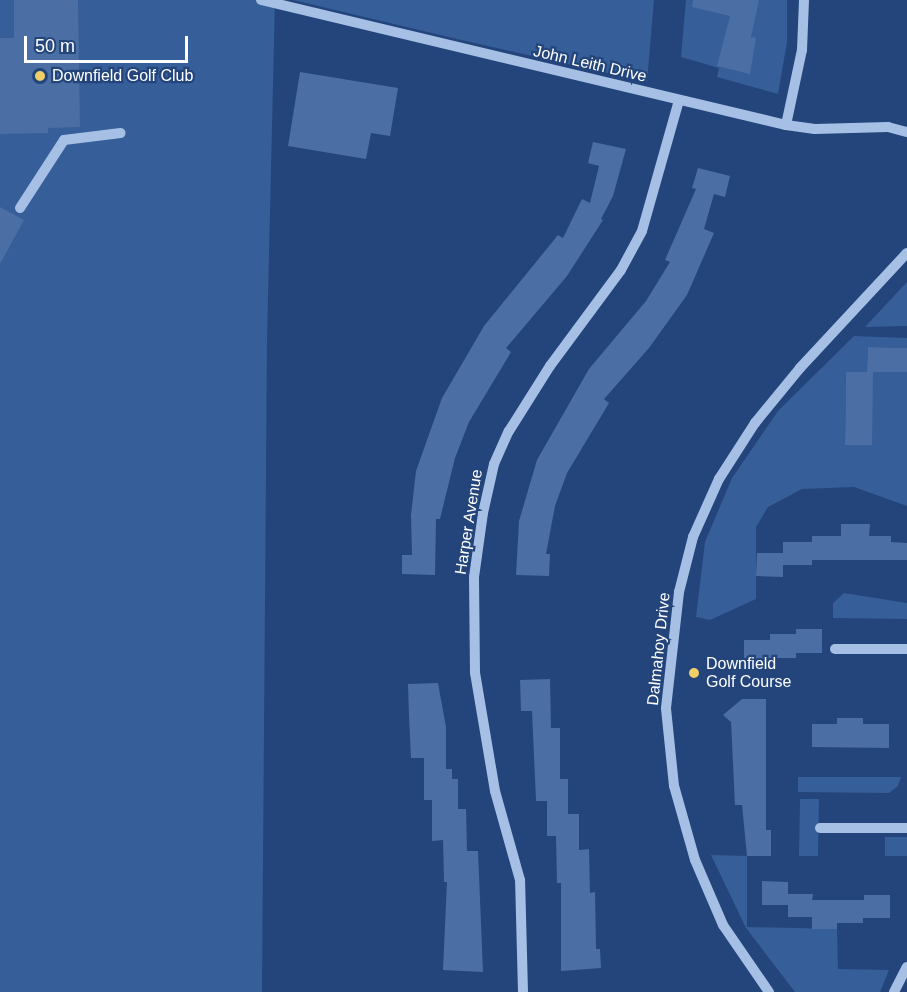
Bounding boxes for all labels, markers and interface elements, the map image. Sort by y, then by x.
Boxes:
scale bar [27,24,190,62]
text: 50 m [35,36,75,56]
street label: John Leith Drive [532,42,648,86]
place label: Downfield Golf Club [52,66,193,86]
marker: Downfield Golf Club [33,69,47,83]
street label: Harper Avenue [451,467,487,577]
street label: Dalmahoy Drive [644,591,674,707]
place label: Downfield Golf Course [706,654,791,692]
marker: Downfield Golf Course [687,666,701,680]

